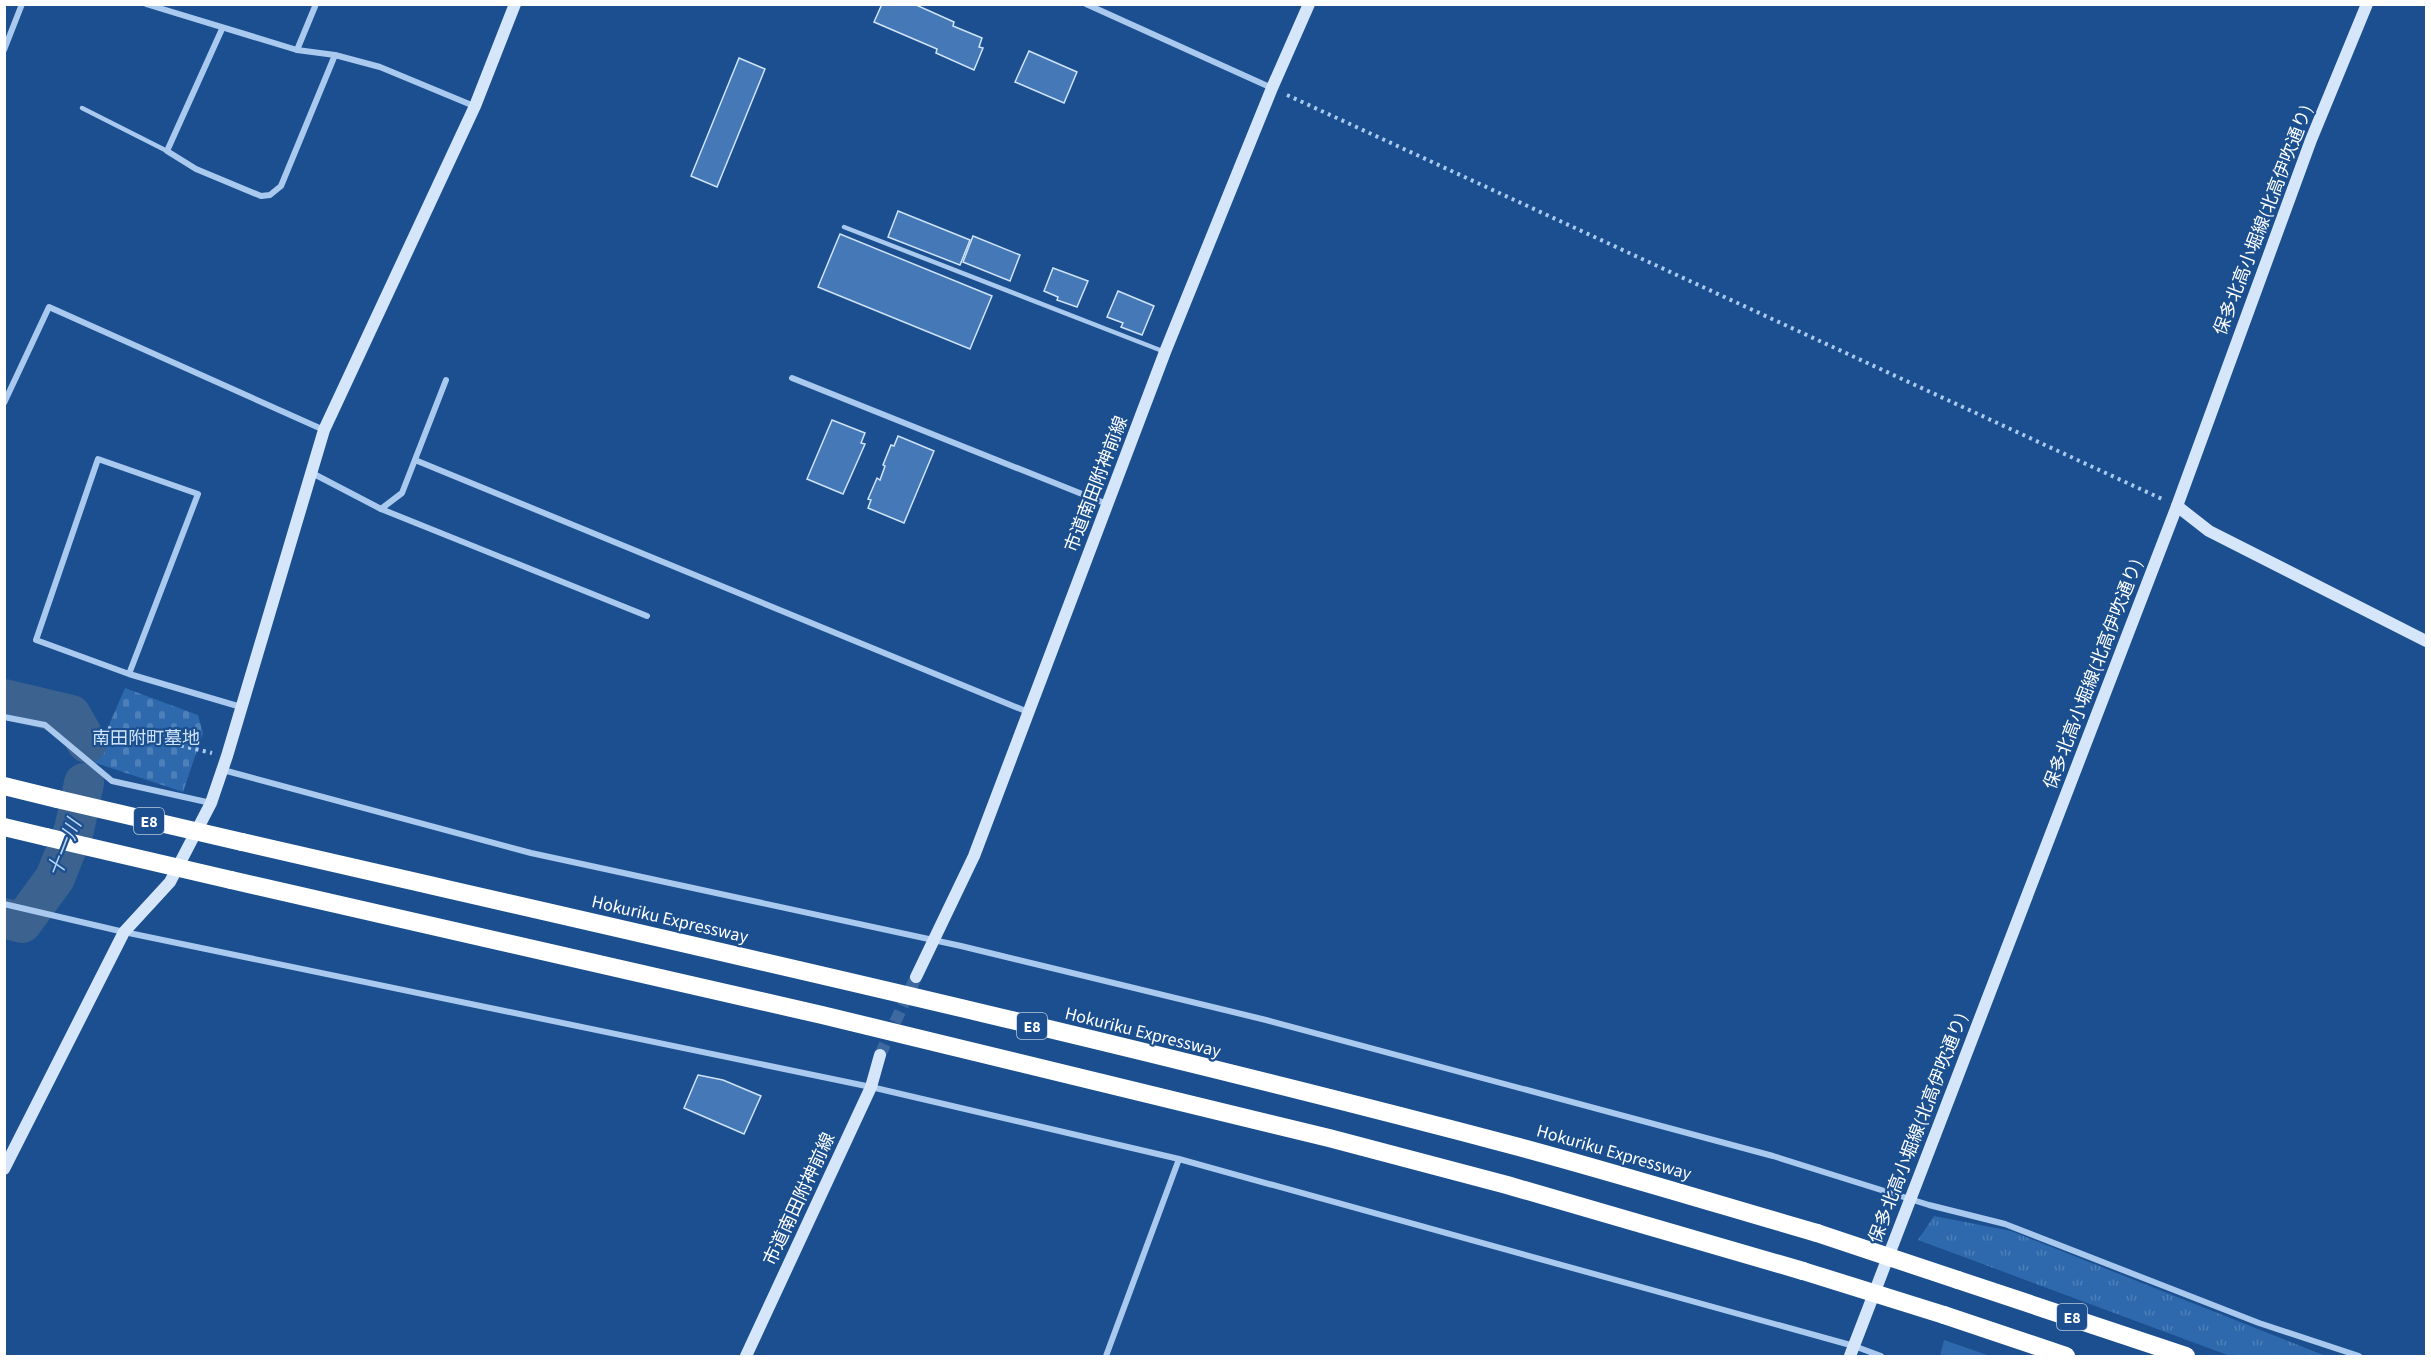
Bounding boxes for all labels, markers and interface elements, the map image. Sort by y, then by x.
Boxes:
street label: 保多北高小堀線(北高伊吹通り) [2208,101,2319,339]
street label: 市道南田附神前線 [1059,412,1134,556]
street label: 保多北高小堀線(北高伊吹通り) [2038,555,2149,793]
park label: 南田附町墓地 [92,726,200,751]
road number: E8 [134,808,164,834]
water label: 十一川 [41,813,89,881]
street label: Hokuriku Expressway [589,889,751,950]
street label: Hokuriku Expressway [1062,1001,1224,1064]
street label: 保多北高小堀線(北高伊吹通り) [1863,1009,1974,1247]
road number: E8 [1017,1013,1047,1039]
street label: Hokuriku Expressway [1534,1118,1695,1187]
street label: 市道南田附神前線 [758,1129,841,1270]
road number: E8 [2057,1304,2087,1330]

